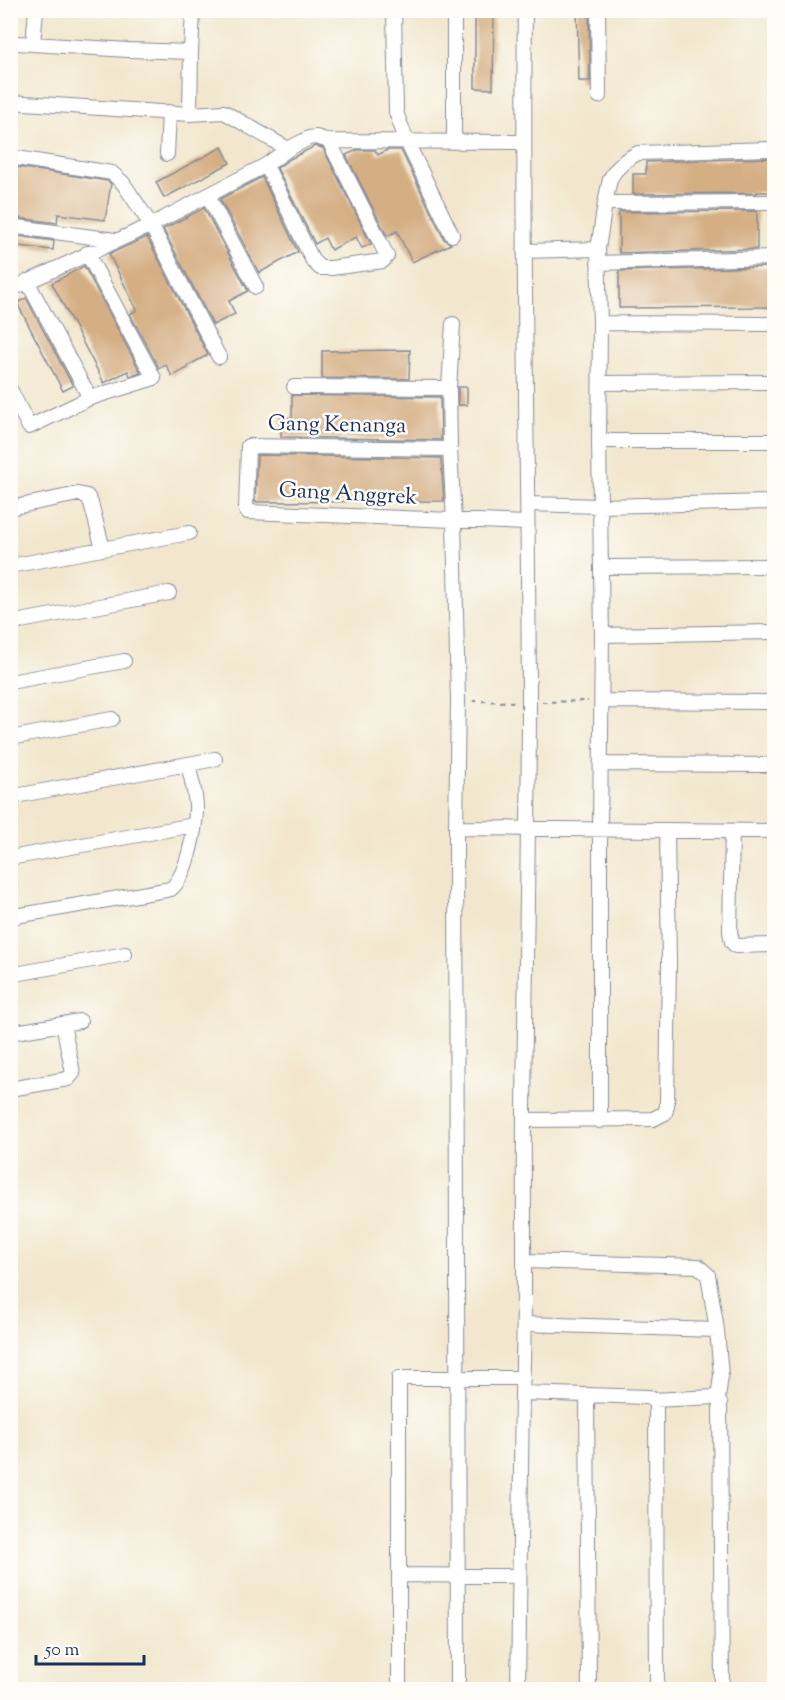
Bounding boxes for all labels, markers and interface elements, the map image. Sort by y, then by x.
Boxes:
street label: Gang Kenanga [268,409,406,443]
street label: Gang Anggrek [278,475,418,515]
scale bar [36,1628,144,1666]
text: 50 m [44,1638,80,1664]

